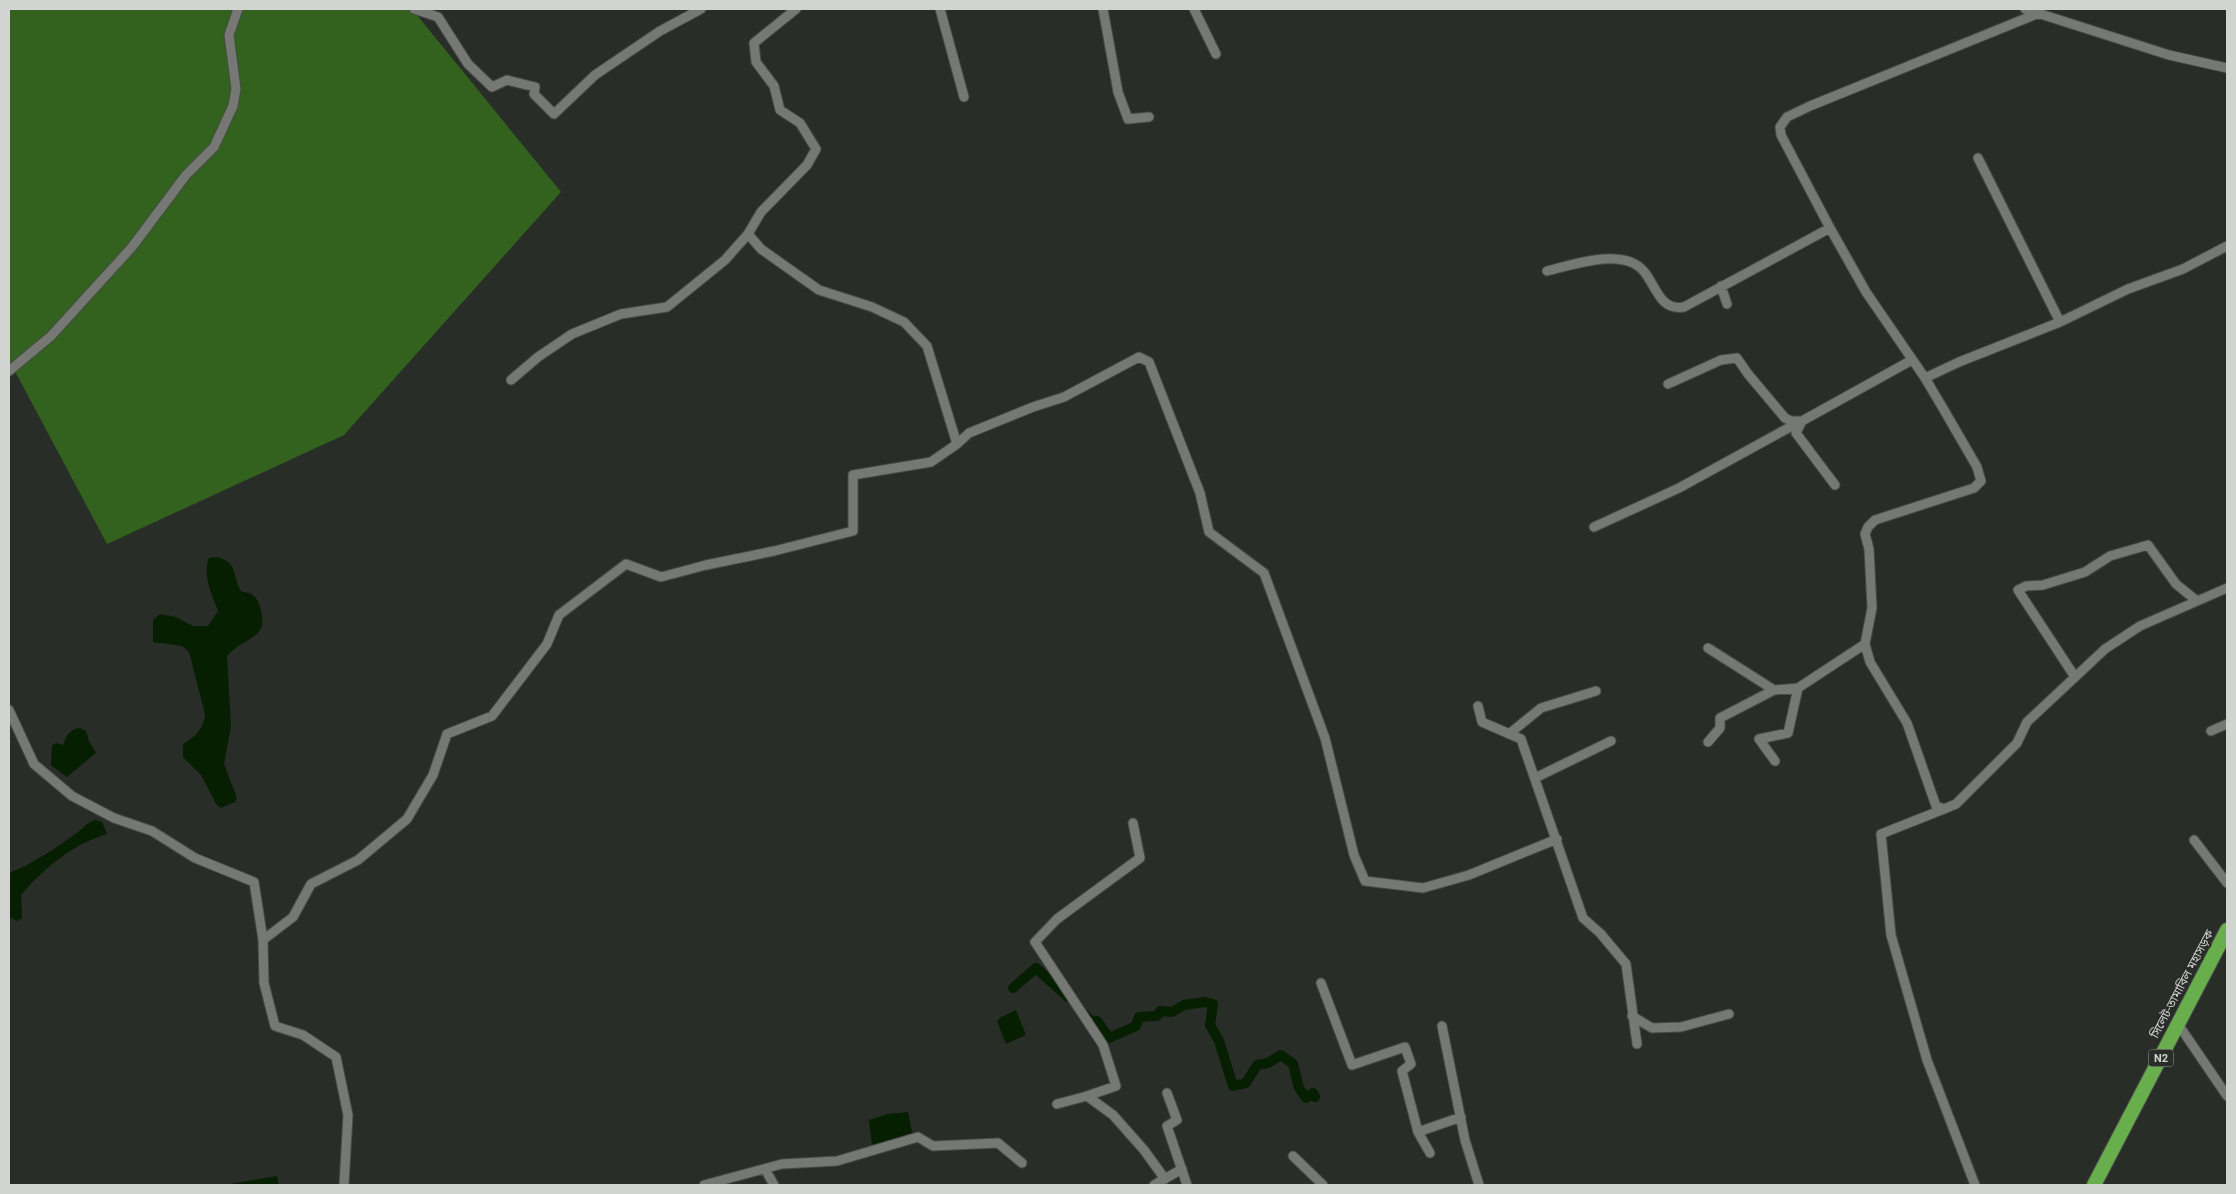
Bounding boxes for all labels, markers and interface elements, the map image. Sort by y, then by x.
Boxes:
street label: সিলেট-তামাবিল মহাসড়ক [2146,927,2217,1041]
road number: N2 [2148,1050,2174,1066]

